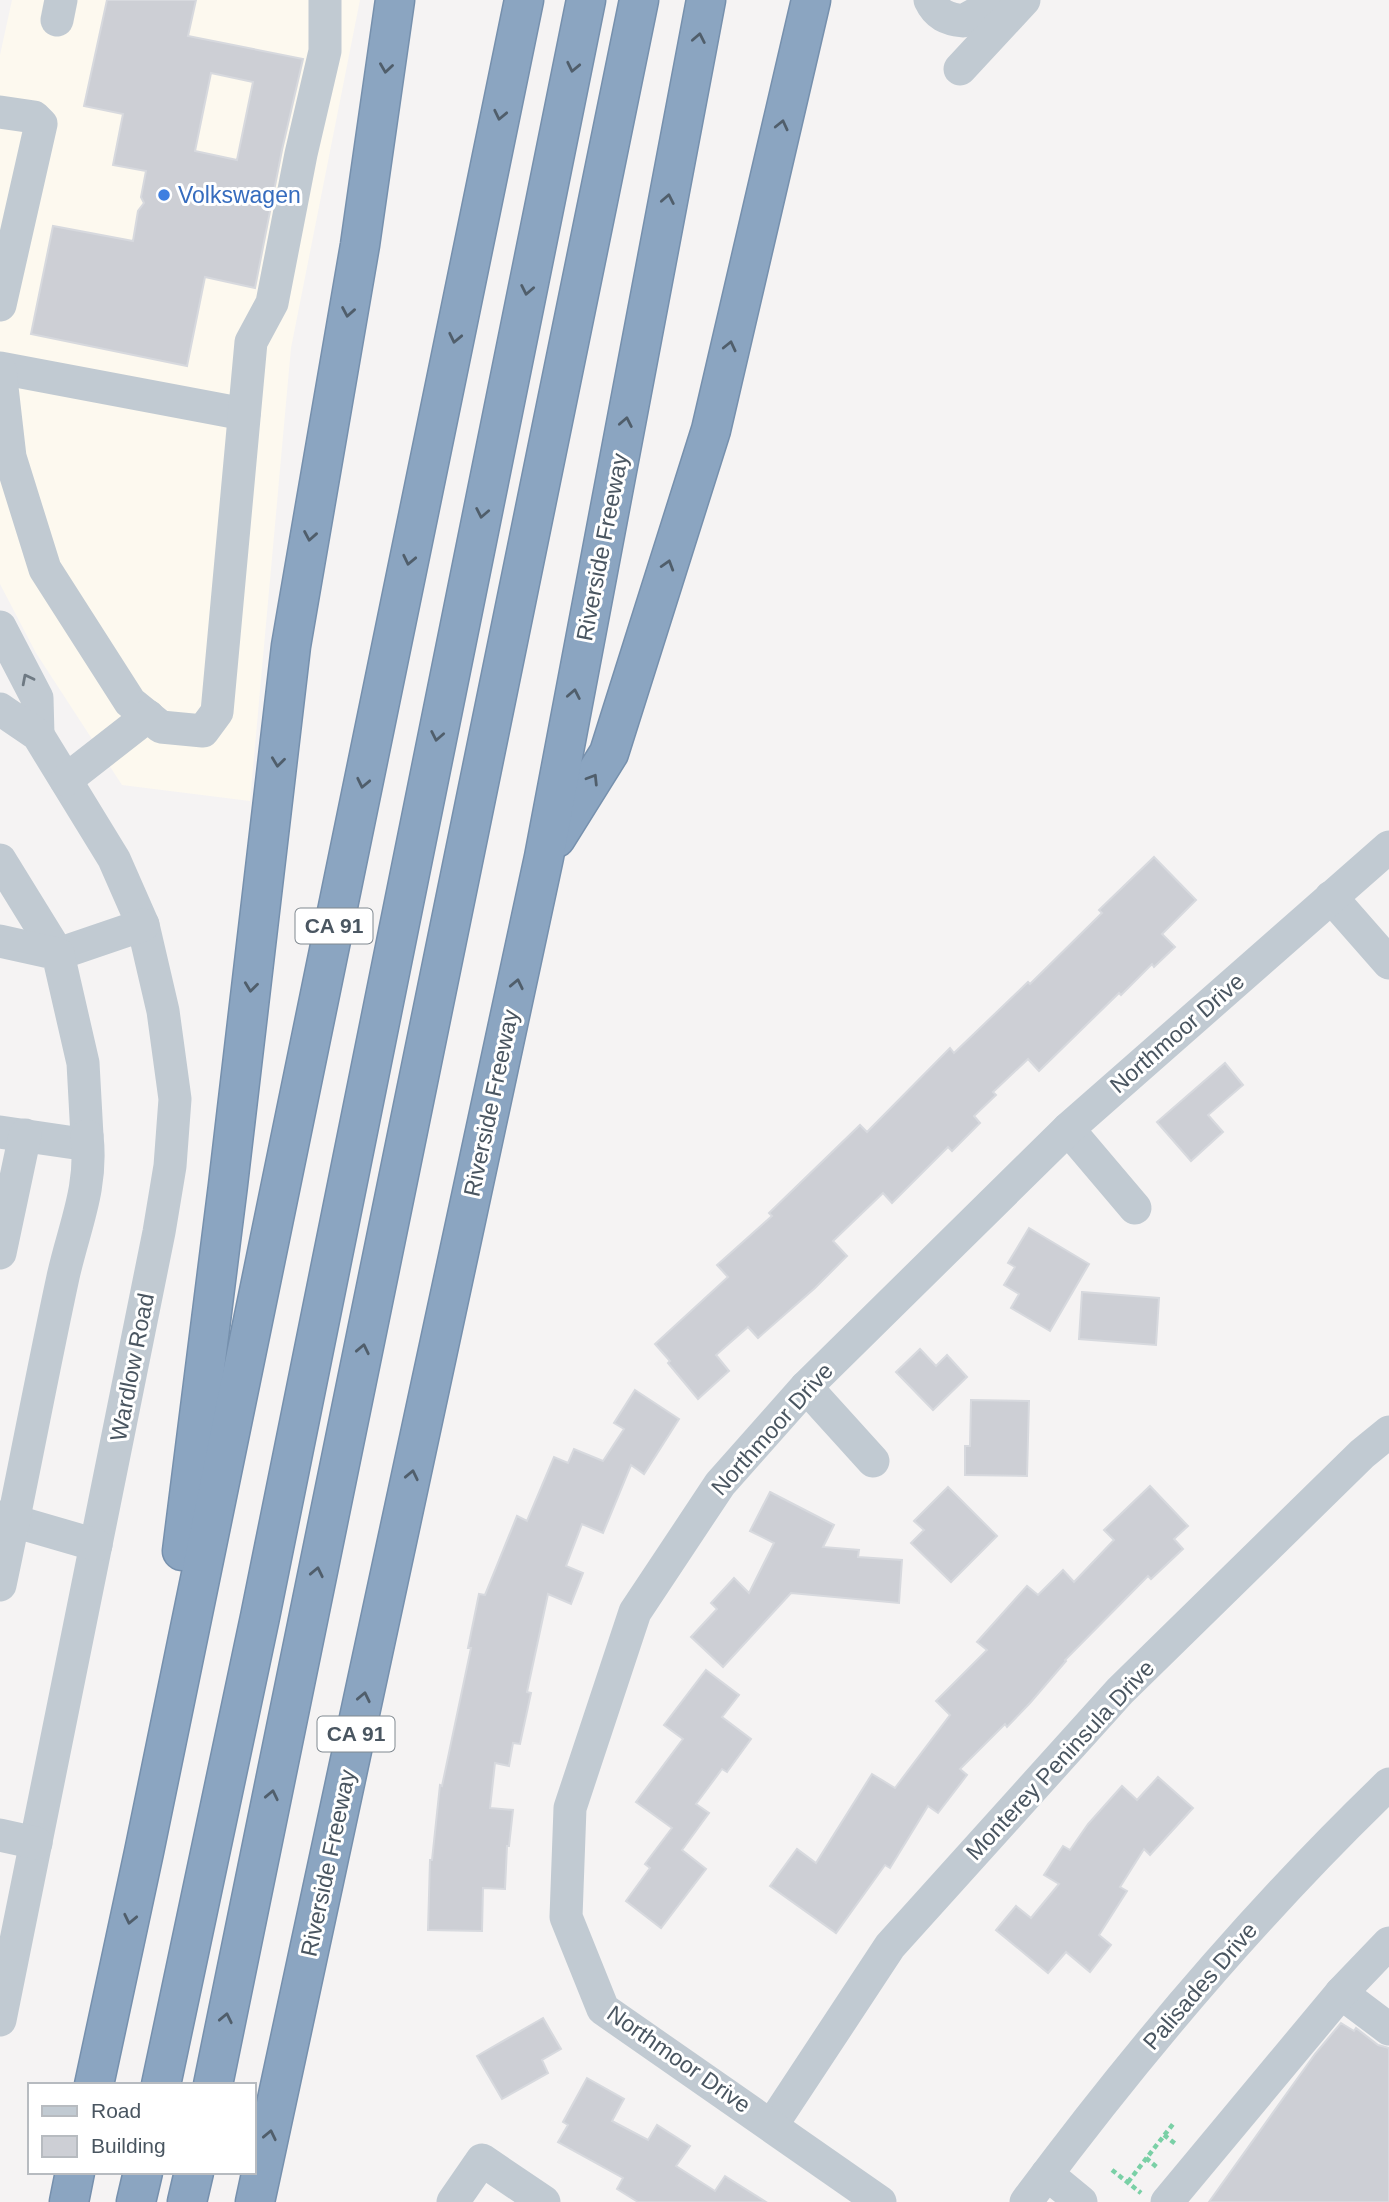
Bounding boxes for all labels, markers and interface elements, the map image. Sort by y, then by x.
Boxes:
one-way arrow [690,32,705,44]
one-way arrow [566,61,581,73]
one-way arrow [378,62,393,73]
one-way arrow [494,109,509,121]
one-way arrow [774,119,788,131]
place label: Volkswagen [178,182,301,208]
marker: Volkswagen [156,187,172,203]
one-way arrow [660,193,675,205]
one-way arrow [520,284,535,296]
one-way arrow [341,306,356,318]
one-way arrow [448,332,463,344]
one-way arrow [722,340,736,352]
one-way arrow [618,416,633,428]
street label: Riverside Freeway [571,451,633,643]
one-way arrow [475,507,490,519]
one-way arrow [303,530,318,542]
one-way arrow [402,554,417,566]
one-way arrow [660,559,674,572]
one-way arrow [21,674,35,686]
one-way arrow [566,688,581,700]
one-way arrow [431,730,446,742]
one-way arrow [270,756,285,767]
one-way arrow [584,773,597,786]
one-way arrow [356,777,371,789]
road number: CA 91 [296,908,372,944]
street label: Northmoor Drive [1105,968,1249,1098]
one-way arrow [508,978,523,990]
one-way arrow [244,982,259,993]
street label: Riverside Freeway [458,1007,524,1199]
street label: Wardlow Road [105,1291,159,1443]
one-way arrow [354,1343,369,1355]
street label: Northmoor Drive [706,1358,838,1500]
one-way arrow [403,1469,418,1481]
one-way arrow [309,1566,324,1578]
street label: Monterey Peninsula Drive [961,1655,1159,1865]
one-way arrow [355,1691,370,1703]
road number: CA 91 [318,1716,394,1752]
street label: Riverside Freeway [295,1767,361,1959]
one-way arrow [263,1789,278,1801]
one-way arrow [123,1913,138,1925]
street label: Palisades Drive [1138,1917,1262,2055]
street label: Northmoor Drive [602,2000,756,2118]
one-way arrow [218,2012,233,2024]
legend [28,2083,256,2174]
text: Road [91,2099,141,2122]
one-way arrow [261,2129,276,2141]
text: Building [91,2134,166,2157]

